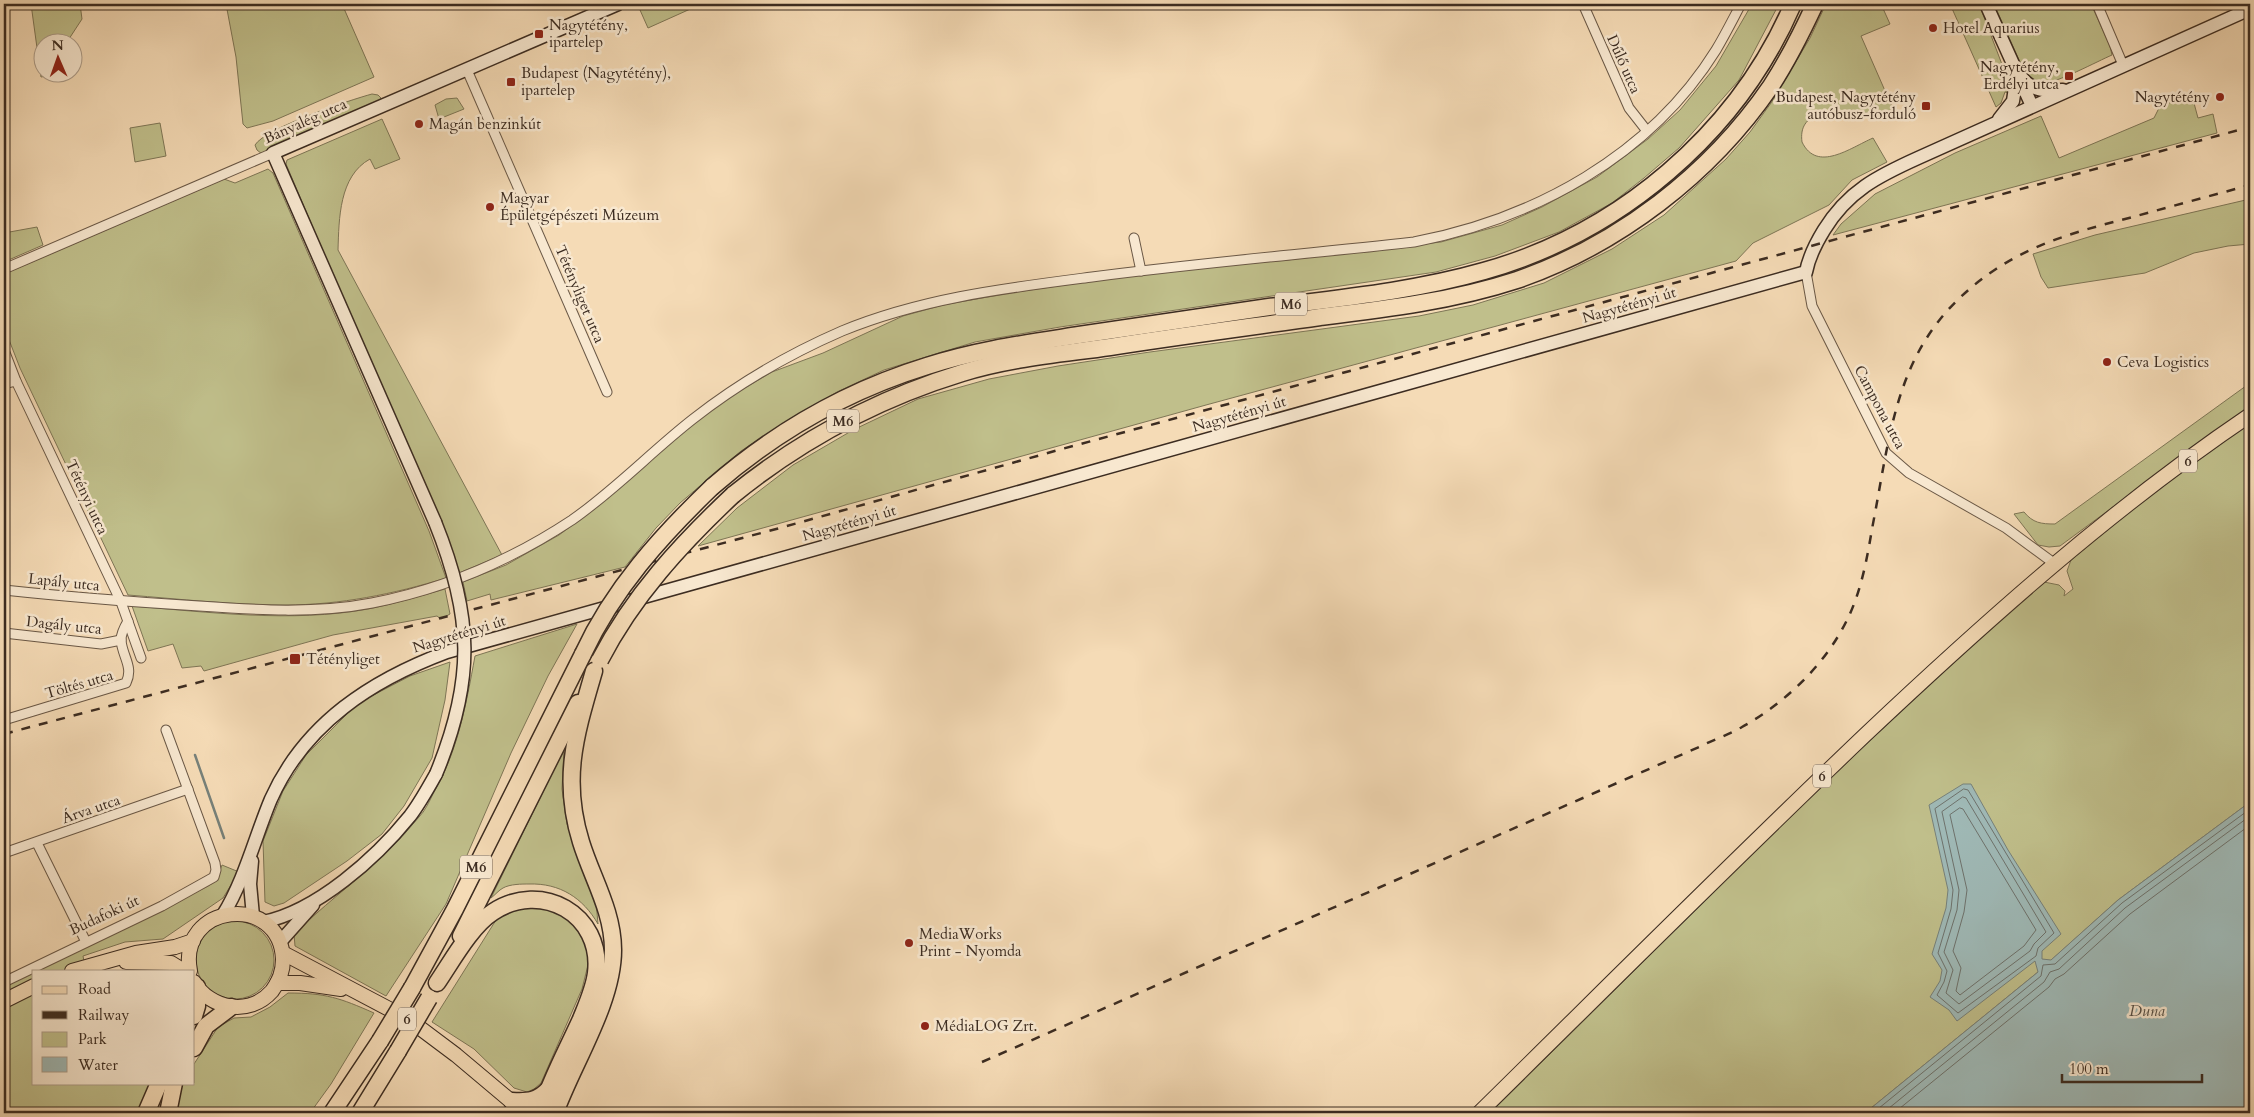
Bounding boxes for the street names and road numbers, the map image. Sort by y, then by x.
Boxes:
street label: Dűlő utca [1602,31,1646,97]
street label: Bányalég utca [260,94,350,148]
street label: Tétényliget utca [550,242,610,346]
street label: Nagytétényi út [1580,282,1678,328]
road number: M6 [1275,292,1307,316]
street label: Campona utca [1850,362,1911,453]
street label: Nagytétényi út [1190,391,1288,437]
road number: M6 [827,410,859,432]
road number: 6 [2179,450,2197,472]
street label: Tétényi utca [61,456,113,538]
street label: Nagytétényi út [800,500,898,546]
street label: Lapály utca [27,568,101,596]
street label: Nagytétényi út [410,610,508,658]
street label: Dagály utca [25,611,103,639]
street label: Töltés utca [43,665,116,703]
road number: 6 [1813,764,1831,788]
street label: Árva utca [59,790,123,828]
road number: M6 [460,856,492,879]
street label: Budafoki út [66,890,142,940]
road number: 6 [398,1008,416,1030]

